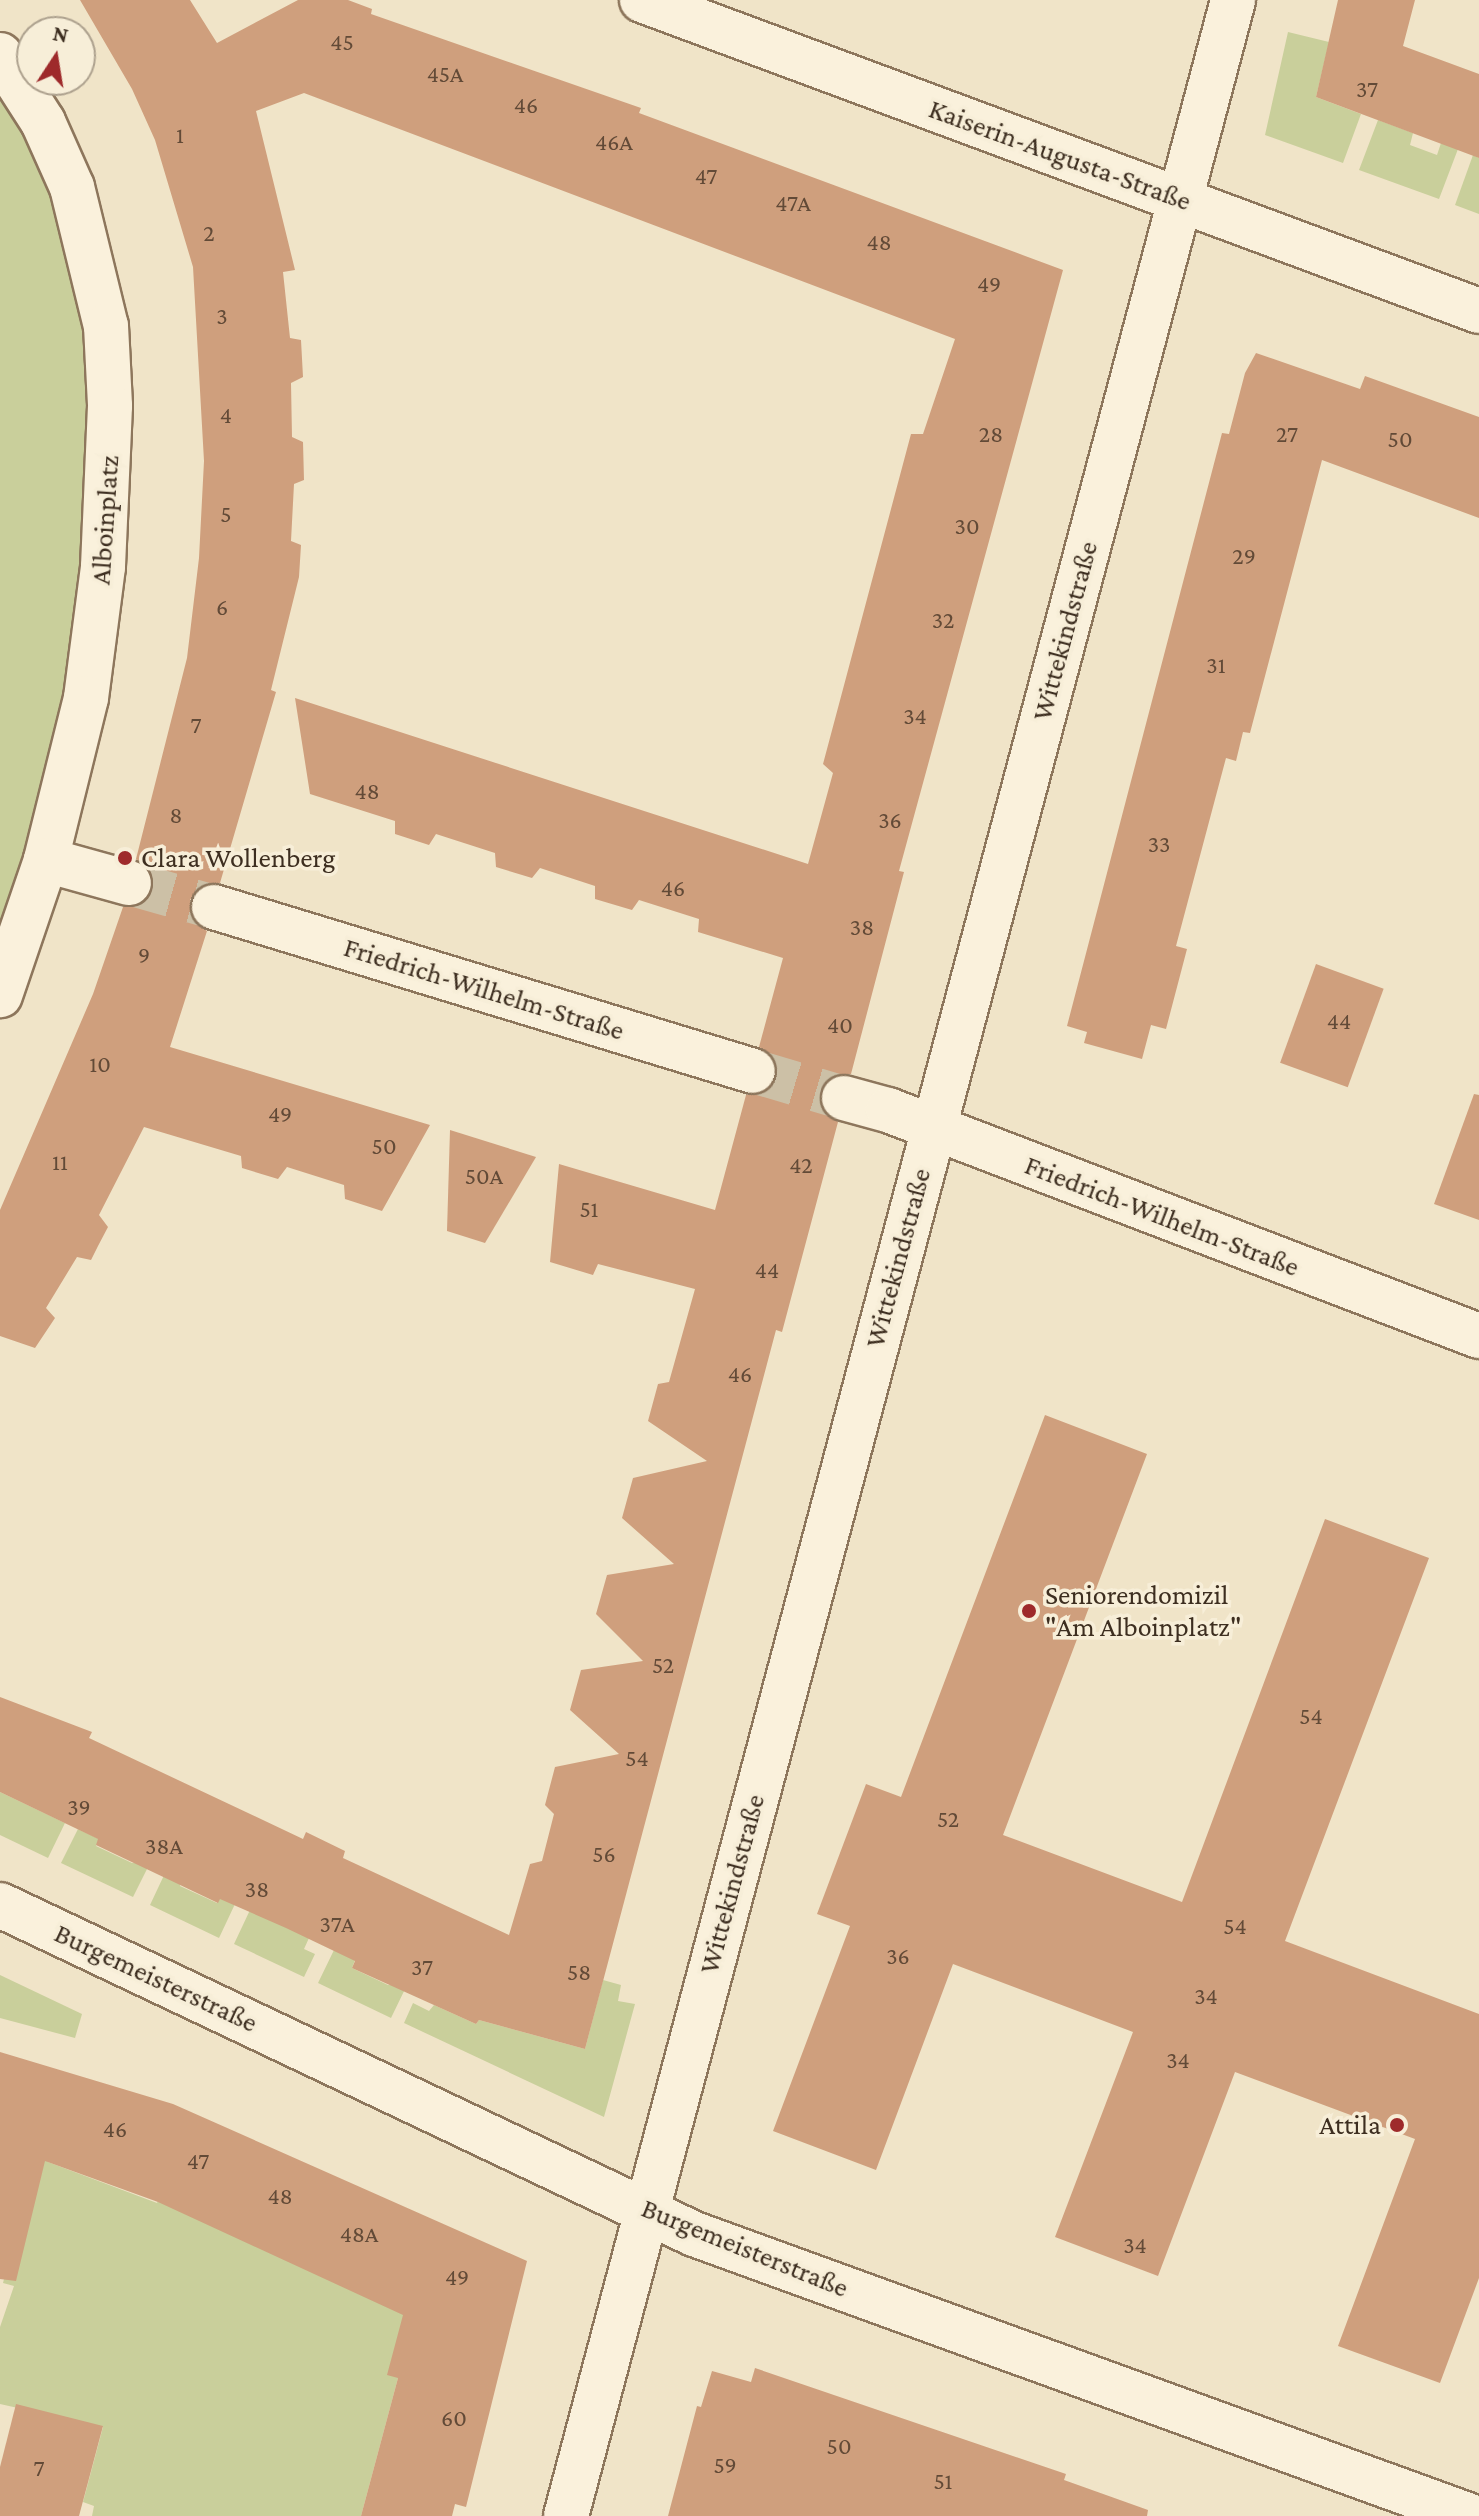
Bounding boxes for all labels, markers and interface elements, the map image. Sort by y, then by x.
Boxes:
north arrow [16,16,96,96]
text: N [51,20,71,48]
house number: 45 [330,28,354,56]
house number: 45A [427,60,463,88]
house number: 37 [1356,75,1378,103]
house number: 46 [514,91,538,119]
street label: Kaiserin-Augusta-Straße [924,92,1196,218]
house number: 1 [176,121,184,149]
house number: 46A [595,128,633,156]
house number: 47 [695,162,717,190]
house number: 47A [775,189,811,217]
house number: 2 [203,219,215,247]
house number: 48 [866,228,892,256]
house number: 49 [977,270,1001,298]
house number: 3 [216,302,228,330]
house number: 4 [220,401,232,429]
house number: 28 [979,420,1003,448]
house number: 27 [1276,420,1298,448]
house number: 50 [1388,425,1412,453]
street label: Alboinplatz [84,454,126,586]
house number: 5 [220,500,232,528]
house number: 30 [955,512,979,540]
street label: Wittekindstraße [1025,538,1105,724]
house number: 29 [1232,542,1256,570]
house number: 6 [216,593,228,621]
house number: 32 [932,606,954,634]
house number: 31 [1206,651,1226,679]
house number: 34 [903,702,927,730]
house number: 7 [190,711,202,739]
house number: 48 [354,777,380,805]
house number: 8 [170,801,182,829]
house number: 36 [878,806,902,834]
house number: 33 [1148,830,1170,858]
place label: Clara Wollenberg [141,841,336,875]
marker: Clara Wollenberg [116,849,134,867]
house number: 46 [661,874,685,902]
house number: 38 [850,913,874,941]
street label: Friedrich-Wilhelm-Straße [340,930,628,1048]
house number: 9 [138,941,150,969]
house number: 44 [1327,1007,1351,1035]
house number: 40 [827,1011,853,1039]
house number: 10 [89,1050,111,1078]
house number: 49 [268,1100,292,1128]
house number: 50 [372,1132,396,1160]
house number: 11 [52,1148,68,1176]
street label: Friedrich-Wilhelm-Straße [1020,1148,1304,1284]
house number: 42 [789,1151,813,1179]
house number: 50A [465,1162,503,1190]
street label: Wittekindstraße [858,1165,938,1351]
house number: 51 [579,1195,599,1223]
house number: 44 [755,1256,779,1284]
house number: 46 [728,1360,752,1388]
place label: Seniorendomizil "Am Alboinplatz" [1045,1578,1241,1644]
marker: Seniorendomizil "Am Alboinplatz" [1020,1602,1038,1620]
house number: 52 [652,1651,674,1679]
house number: 54 [1299,1702,1323,1730]
house number: 54 [625,1744,649,1772]
street label: Wittekindstraße [692,1791,772,1977]
house number: 39 [67,1793,91,1821]
house number: 52 [937,1805,959,1833]
house number: 38A [145,1832,183,1860]
house number: 56 [592,1840,616,1868]
house number: 38 [245,1875,269,1903]
house number: 37A [319,1910,355,1938]
house number: 54 [1223,1912,1247,1940]
street label: Burgemeisterstraße [49,1916,263,2040]
house number: 36 [886,1942,910,1970]
house number: 37 [411,1953,433,1981]
house number: 58 [567,1958,591,1986]
house number: 34 [1194,1982,1218,2010]
house number: 34 [1166,2046,1190,2074]
place label: Attila [1319,2108,1381,2142]
house number: 46 [103,2115,127,2143]
marker: Attila [1388,2116,1406,2134]
house number: 47 [187,2147,209,2175]
house number: 48 [267,2182,293,2210]
street label: Burgemeisterstraße [637,2191,853,2305]
house number: 48A [340,2220,378,2248]
house number: 34 [1123,2231,1147,2259]
house number: 49 [445,2263,469,2291]
house number: 60 [441,2404,467,2432]
house number: 50 [827,2432,851,2460]
house number: 59 [713,2451,737,2479]
house number: 7 [33,2454,45,2482]
house number: 51 [933,2467,953,2495]

